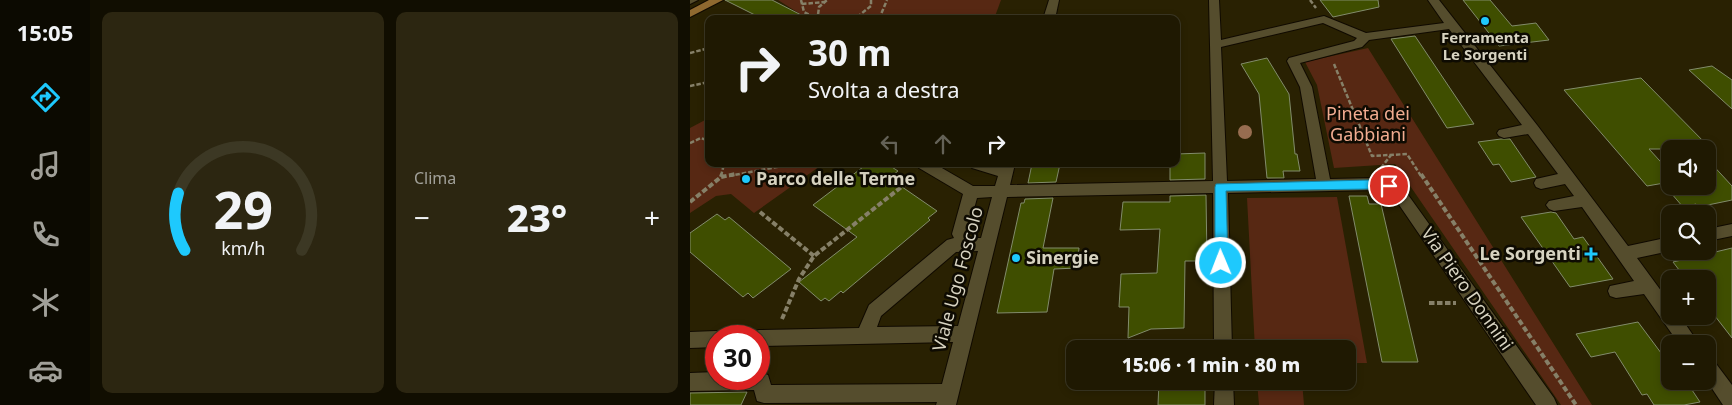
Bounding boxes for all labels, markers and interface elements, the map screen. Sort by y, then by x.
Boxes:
marker: Ferramenta Le Sorgenti [1479,15,1491,27]
text: 15:05 [17,17,73,47]
place label: Ferramenta Le Sorgenti [1441,27,1529,64]
text: 30 m [808,29,891,76]
icon: right [725,35,790,100]
text: Svolta a destra [808,74,960,104]
icon: directions [28,80,63,115]
park label: Pineta dei Gabbiani [1326,101,1410,146]
icon: left [876,130,904,158]
icon: ahead [929,130,957,158]
icon: right [982,130,1010,158]
map controls [1661,140,1716,390]
button: sound [1661,140,1716,195]
icon: music [28,148,63,183]
pin [1368,165,1410,207]
place label: Parco delle Terme [756,166,915,190]
text: Clima [414,167,456,189]
icon: arrive [1375,172,1403,200]
text: 29 [213,173,273,244]
marker: Parco delle Terme [740,173,752,185]
text: 23° [507,191,567,243]
text: − [414,198,430,236]
text: + [644,198,660,236]
street label: Viale Ugo Foscolo [926,204,988,354]
button: search [1661,205,1716,260]
icon: phone [28,217,63,252]
street label: Via Piero Donnini [1416,222,1519,355]
text: km/h [221,236,265,260]
position arrow [1194,236,1246,288]
place label: Le Sorgenti [1479,241,1581,265]
place label: Sinergie [1026,245,1099,269]
marker: Le Sorgenti [1585,248,1597,260]
marker: Sinergie [1010,252,1022,264]
button: + [1661,270,1716,325]
icon: climate [28,285,63,320]
speed limit sign: 30 [705,325,770,390]
button: − [1661,335,1716,390]
text: 15:06 · 1 min · 80 m [1122,352,1300,378]
icon: car [28,353,63,388]

